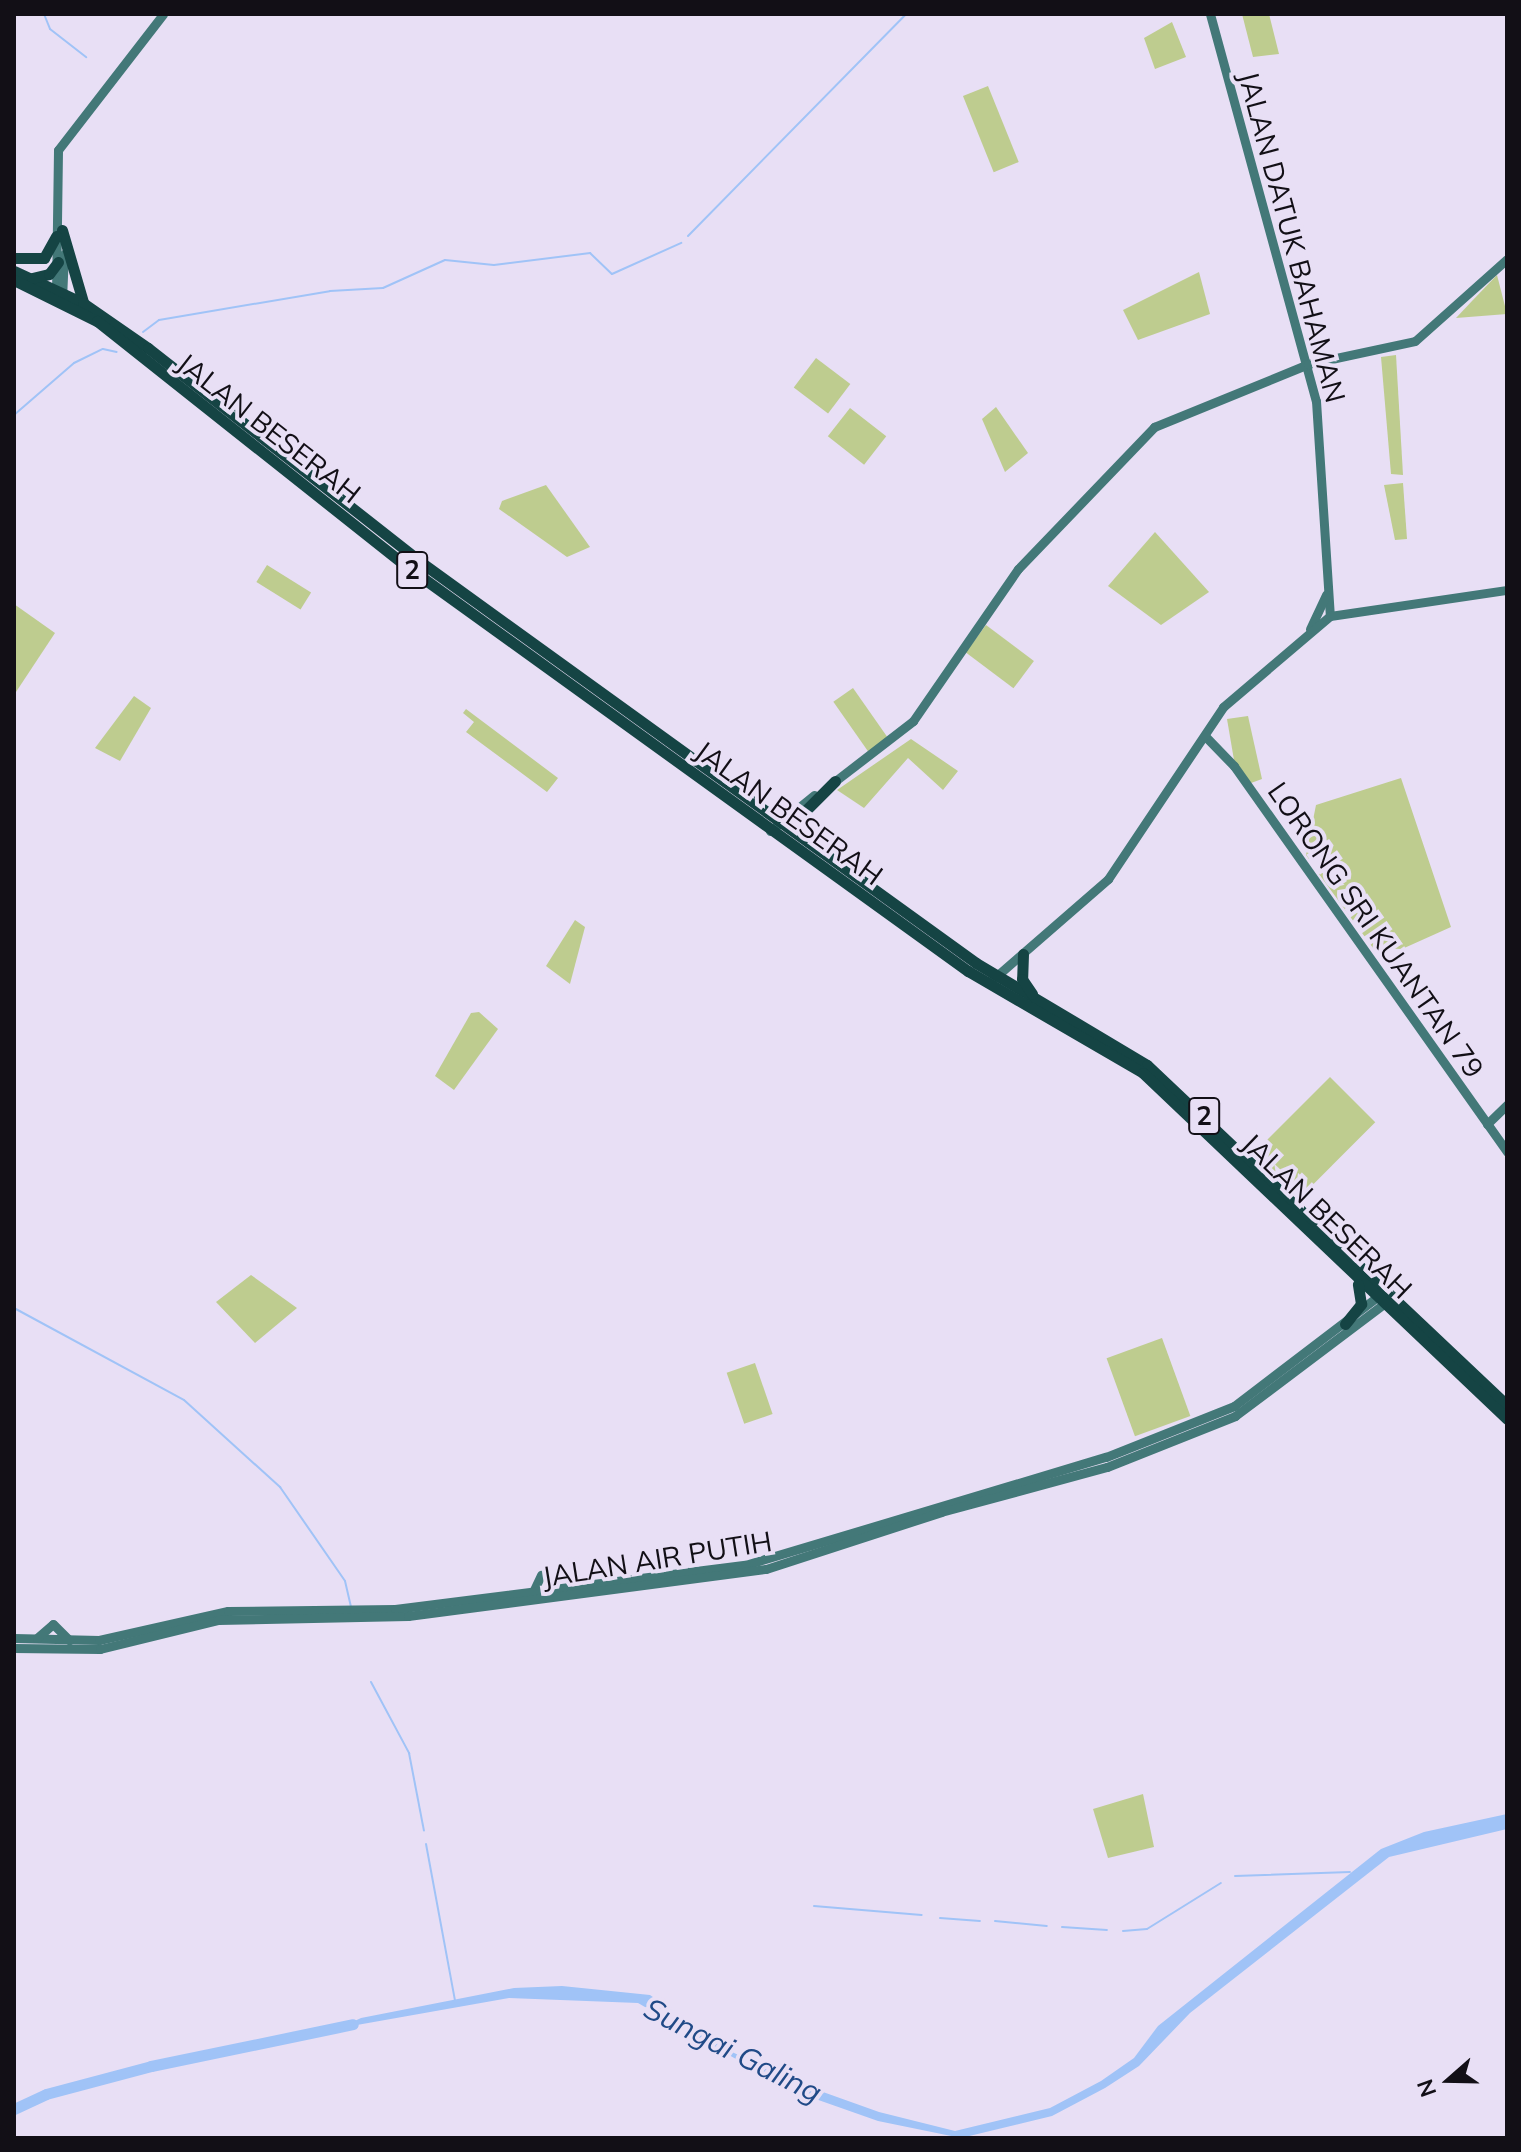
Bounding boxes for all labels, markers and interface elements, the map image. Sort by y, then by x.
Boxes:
street label: JALAN DATUK BAHAMAN [1232,68,1352,406]
street label: JALAN BESERAH [171,346,367,510]
road number: 2 [396,548,428,592]
street label: JALAN BESERAH [689,734,889,892]
street label: LORONG SRI KUANTAN 79 [1261,776,1491,1084]
road number: 2 [1188,1094,1220,1138]
street label: JALAN BESERAH [1235,1126,1419,1306]
street label: JALAN AIR PUTIH [540,1524,774,1594]
water label: Sungai Galing [638,1990,828,2110]
north arrow [1409,2040,1489,2120]
text: N [1410,2076,1442,2101]

